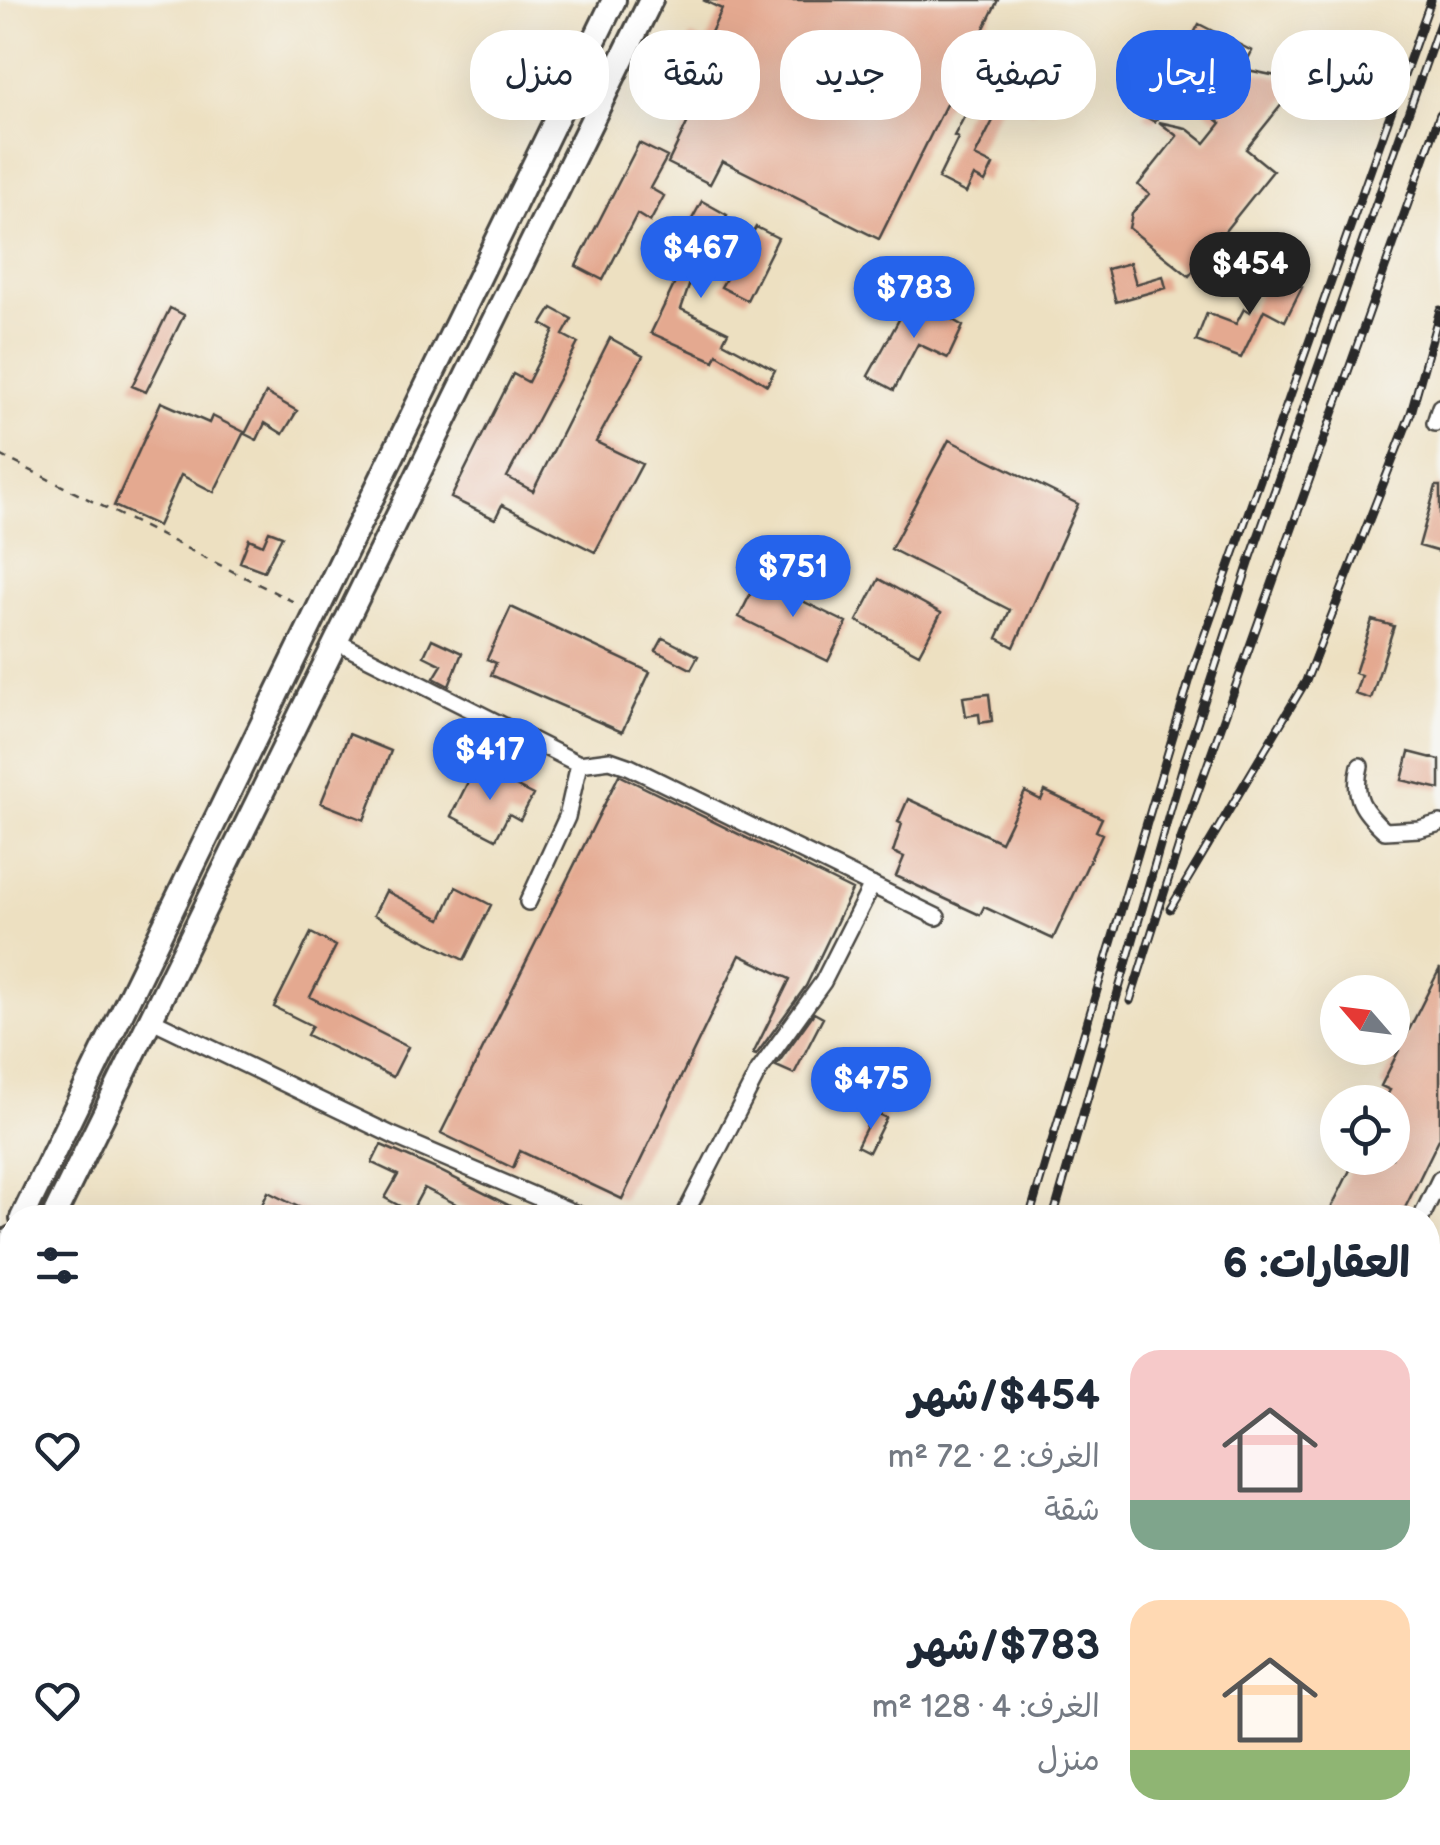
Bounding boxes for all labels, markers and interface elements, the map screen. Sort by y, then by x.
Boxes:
chip: منزل [470,30,609,120]
chip: شقة [629,30,760,120]
chip: جديد [780,30,921,120]
chip: تصفية [941,30,1096,120]
chip: إيجار [1116,30,1251,120]
chip: شراء [1271,30,1410,120]
pin: $467 [642,216,760,301]
text: $467 [663,229,740,268]
pin: $454 [1191,232,1309,317]
text: $454 [1211,245,1289,284]
pin: $783 [855,256,973,341]
text: $783 [876,269,952,308]
pin: $751 [734,535,852,620]
text: $751 [758,548,828,587]
pin: $417 [431,718,549,803]
text: $417 [455,731,525,770]
north arrow [1320,975,1410,1065]
map controls [1320,975,1410,1175]
pin: $475 [812,1047,930,1132]
text: $475 [833,1060,909,1099]
button: locate [1320,1085,1410,1175]
icon: filters [30,1238,85,1293]
text: العقارات: 6 [1222,1239,1410,1290]
text: $454/شهر [909,1371,1100,1422]
icon: home [1210,1390,1330,1510]
icon: heart [30,1423,85,1478]
text: الغرف: 2 · 72 m² [888,1438,1100,1477]
text: شقة [1044,1491,1100,1530]
text: $783/شهر [909,1621,1100,1672]
icon: home [1210,1640,1330,1760]
icon: heart [30,1673,85,1728]
text: الغرف: 4 · 128 m² [872,1688,1100,1727]
text: منزل [1037,1741,1100,1780]

